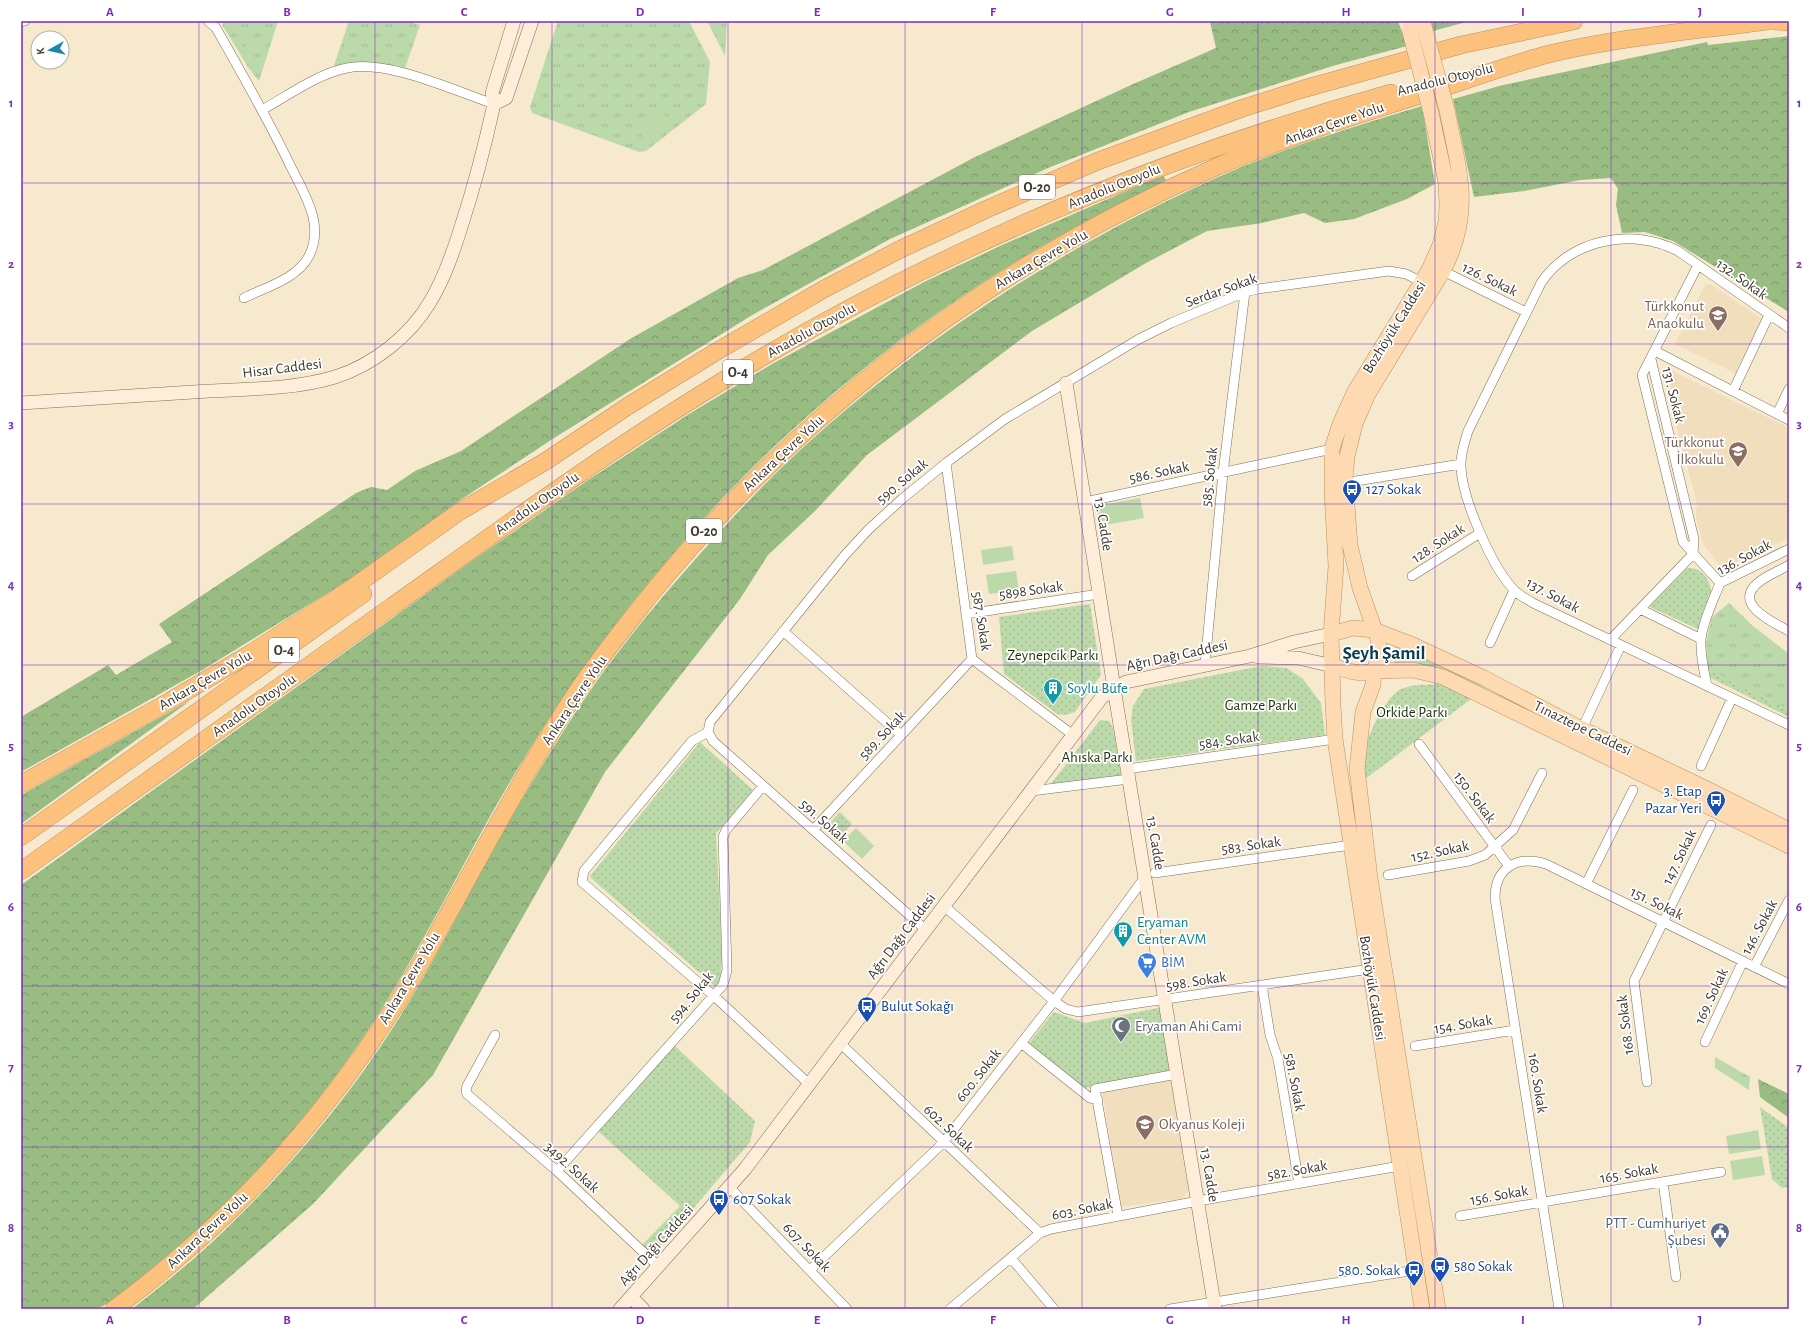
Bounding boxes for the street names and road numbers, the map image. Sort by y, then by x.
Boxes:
street label: Anadolu Otoyolu [1396,60,1495,99]
street label: Ankara Çevre Yolu [1282,99,1386,148]
street label: Anadolu Otoyolu [1066,161,1163,212]
road number: O-20 [1019,175,1055,199]
street label: Ankara Çevre Yolu [992,227,1090,292]
street label: 132. Sokak [1713,256,1770,302]
street label: 126. Sokak [1460,260,1520,299]
street label: Serdar Sokak [1183,271,1259,310]
street label: Bozhöyük Caddesi [1360,278,1429,376]
street label: Anadolu Otoyolu [765,300,858,361]
street label: Hisar Caddesi [241,356,323,381]
road number: O-4 [723,360,753,384]
street label: 131. Sokak [1659,366,1688,425]
street label: Ankara Çevre Yolu [740,412,827,494]
street label: 585. Sokak [1199,446,1220,508]
street label: 590. Sokak [874,456,931,507]
street label: 586. Sokak [1128,459,1191,486]
street label: Anadolu Otoyolu [493,469,582,538]
street label: 13. Cadde [1092,496,1115,552]
road number: O-20 [686,519,722,543]
street label: 128. Sokak [1409,521,1467,566]
street label: 136. Sokak [1715,537,1774,578]
street label: 137. Sokak [1524,575,1582,616]
street label: 5898 Sokak [998,579,1064,602]
street label: 587. Sokak [969,590,994,652]
street label: Ağrı Dağı Caddesi [1125,637,1229,674]
road number: O-4 [269,638,299,662]
street label: Ankara Çevre Yolu [156,648,254,713]
street label: Ankara Çevre Yolu [539,653,610,748]
street label: Anadolu Otoyolu [210,671,299,740]
street label: Tınaztepe Caddesi [1532,698,1634,759]
street label: 589. Sokak [856,708,909,763]
street label: 584. Sokak [1198,729,1260,752]
street label: 150. Sokak [1451,769,1499,826]
street label: 591. Sokak [797,796,851,846]
street label: 13. Cadde [1144,815,1167,871]
street label: 147. Sokak [1660,827,1699,887]
street label: 583. Sokak [1220,834,1282,857]
street label: 152. Sokak [1410,838,1470,865]
street label: 151. Sokak [1628,884,1686,923]
street label: Ağrı Dağı Caddesi [864,891,938,982]
street label: 146. Sokak [1739,897,1780,957]
street label: Ankara Çevre Yolu [376,929,443,1027]
street label: Bozhöyük Caddesi [1357,935,1388,1042]
street label: 169. Sokak [1692,966,1731,1026]
street label: 594. Sokak [666,969,716,1026]
street label: 598. Sokak [1165,969,1227,994]
street label: 168. Sokak [1614,994,1637,1055]
street label: 154. Sokak [1433,1012,1494,1037]
street label: 600. Sokak [953,1046,1004,1105]
street label: 581. Sokak [1282,1052,1308,1113]
street label: 160. Sokak [1525,1052,1550,1114]
street label: 602. Sokak [921,1102,977,1155]
street label: 3492. Sokak [542,1139,602,1196]
street label: 13. Cadde [1198,1147,1221,1203]
street label: 582. Sokak [1266,1158,1328,1183]
street label: 165. Sokak [1599,1161,1660,1186]
street label: 156. Sokak [1469,1183,1530,1208]
street label: Ankara Çevre Yolu [164,1189,251,1271]
street label: 603. Sokak [1050,1196,1114,1223]
street label: Ağrı Dağı Caddesi [616,1202,697,1289]
street label: 607. Sokak [780,1220,834,1275]

